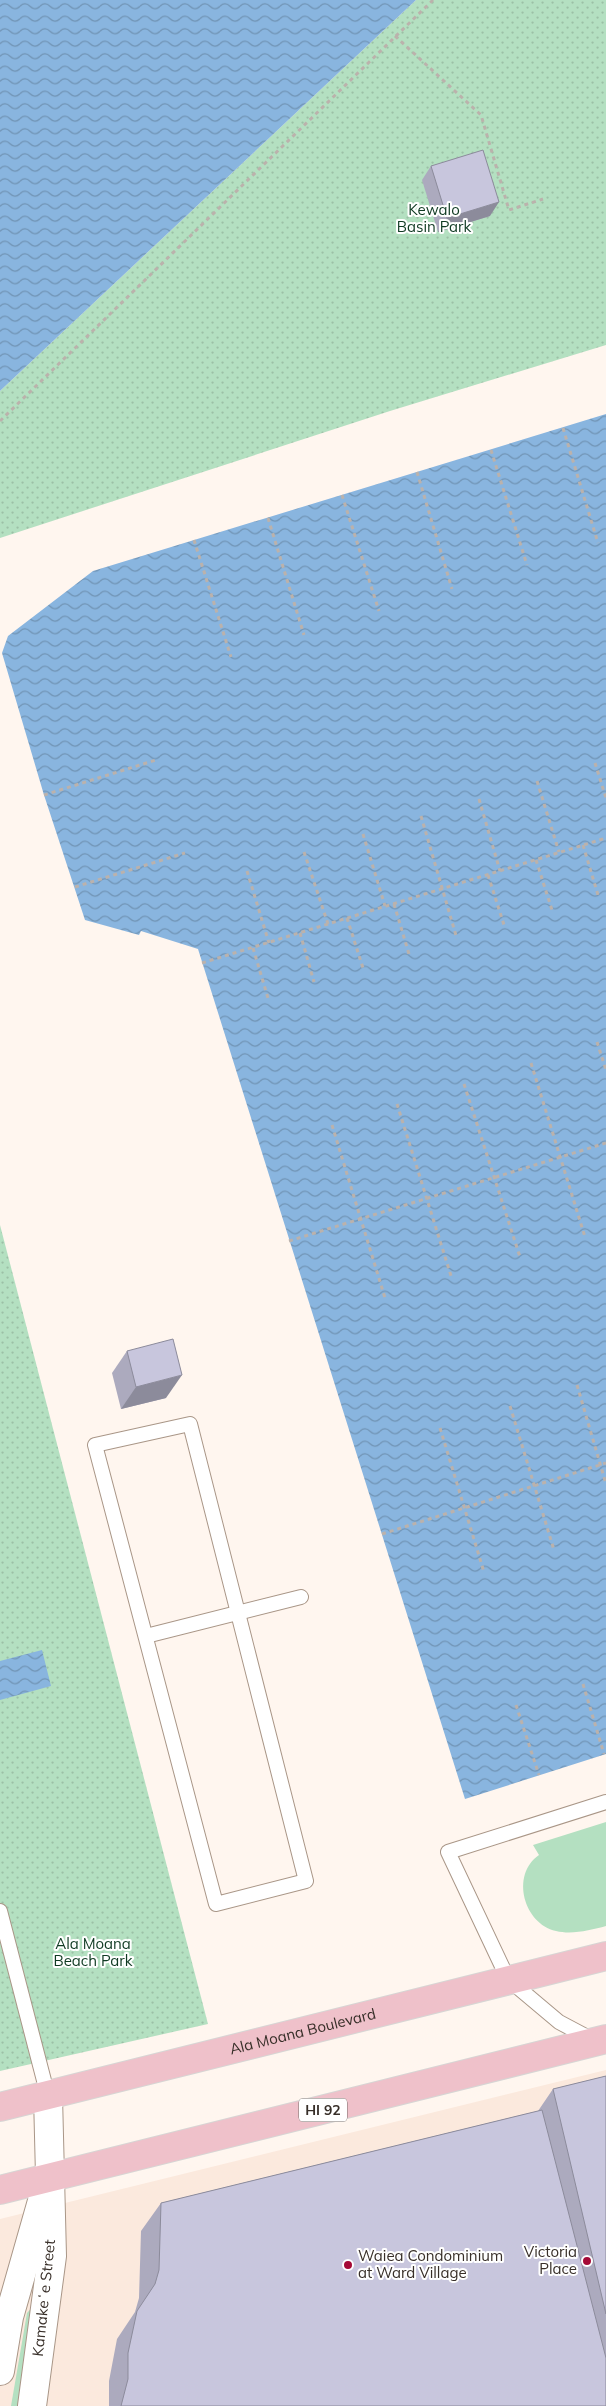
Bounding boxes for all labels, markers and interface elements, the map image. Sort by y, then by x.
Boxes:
park label: Kewalo Basin Park [397,200,472,236]
park label: Ala Moana Beach Park [53,1934,133,1970]
street label: Ala Moana Boulevard [228,2004,378,2058]
road number: HI 92 [299,2098,347,2122]
street label: Kamakeʻe Street [28,2239,59,2357]
place label: Victoria Place [524,2242,577,2278]
place label: Waiea Condominium at Ward Village [358,2246,503,2282]
marker: Victoria Place [581,2255,593,2267]
marker: Waiea Condominium at Ward Village [342,2259,354,2271]

